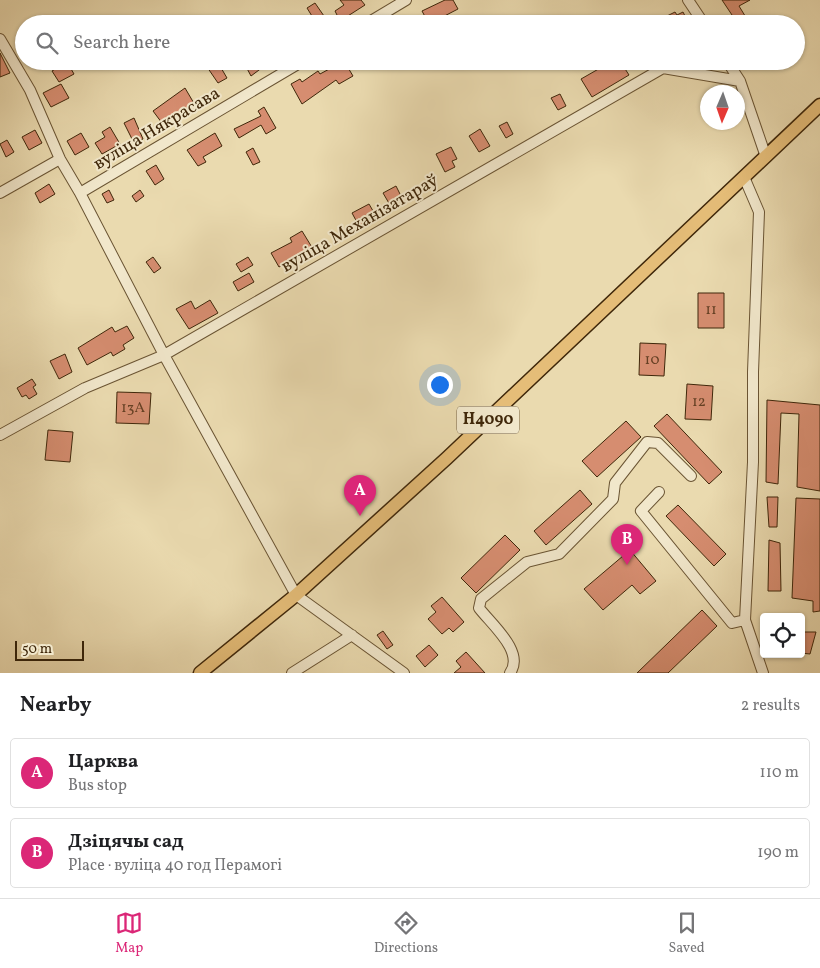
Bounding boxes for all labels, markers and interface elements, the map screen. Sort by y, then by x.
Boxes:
search box [15,15,805,70]
icon: search [33,29,61,57]
text: Search here [73,30,170,56]
street label: вуліца Някрасава [89,81,225,177]
north arrow [700,85,745,130]
street label: вуліца Механізатараў [277,169,443,279]
house number: 11 [705,300,717,321]
house number: 10 [645,350,659,371]
your location [427,372,453,398]
house number: 12 [692,392,706,413]
house number: 13А [121,398,145,419]
road number: Н4090 [457,406,519,434]
pin: A [344,475,376,516]
pin: B [611,524,643,565]
map controls [760,613,805,658]
button: locate [760,613,805,658]
scale bar [15,638,84,661]
text: 50 m [22,640,52,659]
text: Nearby [20,691,91,720]
text: 2 results [741,695,800,717]
text: Царква [68,749,138,775]
text: A [31,762,43,784]
text: 110 m [760,762,799,784]
text: Bus stop [68,775,127,797]
text: Дзіцячы сад [68,829,184,855]
text: B [32,842,42,864]
text: 190 m [757,842,799,864]
text: Place · вуліца 40 год Перамогі [68,855,282,877]
tab: Map [115,909,143,958]
tab: Directions [374,909,438,958]
tab: Saved [669,909,705,958]

